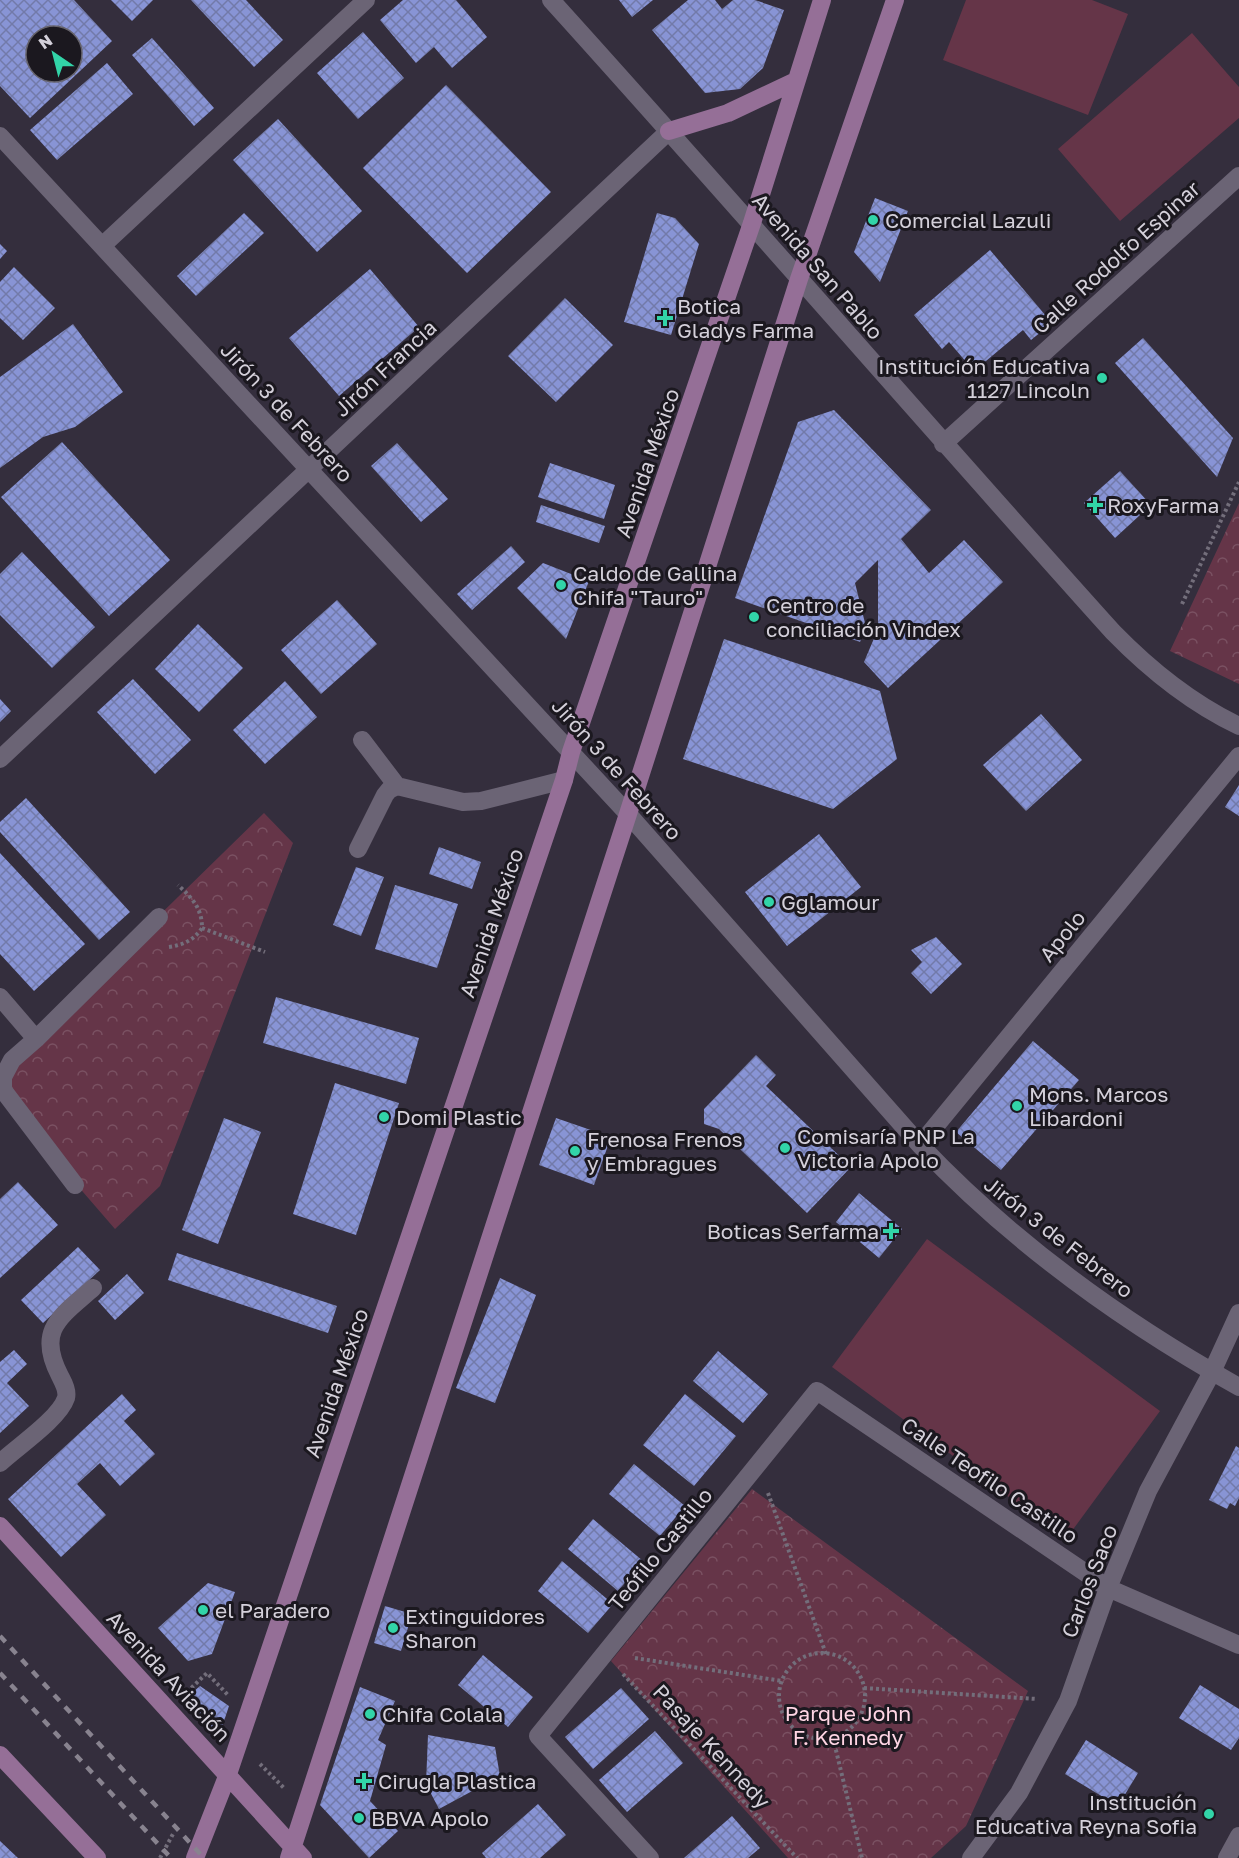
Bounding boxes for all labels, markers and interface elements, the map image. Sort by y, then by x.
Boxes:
north arrow [24,24,84,84]
text: N [35,30,56,53]
street label: Calle Rodolfo Espinar [1027,175,1205,339]
street label: Avenida San Pablo [747,187,889,345]
place label: Comercial Lazuli [885,207,1051,233]
marker: Comercial Lazuli [866,213,880,227]
place label: Botica Gladys Farma [677,293,814,343]
marker: Botica Gladys Farma [658,311,672,325]
street label: Jirón Francia [329,314,441,422]
street label: Jirón 3 de Febrero [215,337,359,487]
place label: Institución Educativa 1127 Lincoln [878,353,1090,403]
marker: Institución Educativa 1127 Lincoln [1095,371,1109,385]
street label: Avenida México [609,385,685,541]
place label: RoxyFarma [1107,492,1219,518]
marker: RoxyFarma [1088,498,1102,512]
place label: Caldo de Gallina Chifa "Tauro" [573,560,737,610]
marker: Caldo de Gallina Chifa "Tauro" [554,578,568,592]
place label: Centro de conciliación Vindex [766,592,961,642]
marker: Centro de conciliación Vindex [747,610,761,624]
street label: Jirón 3 de Febrero [546,693,688,845]
street label: Avenida México [453,845,529,1001]
place label: Gglamour [781,889,879,915]
marker: Gglamour [762,895,776,909]
street label: Apolo [1033,905,1091,967]
place label: Mons. Marcos Libardoni [1029,1081,1168,1131]
marker: Mons. Marcos Libardoni [1010,1099,1024,1113]
place label: Domi Plastic [396,1104,522,1130]
marker: Domi Plastic [377,1110,391,1124]
place label: Comisaría PNP La Victoria Apolo [797,1123,975,1173]
place label: Frenosa Frenos y Embragues [587,1126,743,1176]
marker: Comisaría PNP La Victoria Apolo [778,1141,792,1155]
marker: Frenosa Frenos y Embragues [568,1144,582,1158]
street label: Jirón 3 de Febrero [979,1171,1139,1303]
place label: Boticas Serfarma [707,1218,879,1244]
marker: Boticas Serfarma [884,1224,898,1238]
street label: Avenida México [298,1305,374,1461]
street label: Calle Teofilo Castillo [897,1411,1083,1549]
street label: Teófilo Castillo [603,1482,717,1616]
street label: Carlos Saco [1056,1521,1122,1641]
place label: el Paradero [215,1597,330,1623]
marker: el Paradero [196,1603,210,1617]
place label: Extinguidores Sharon [405,1603,545,1653]
street label: Avenida Aviación [102,1605,236,1747]
marker: Extinguidores Sharon [386,1621,400,1635]
street label: Pasaje Kennedy [648,1678,776,1814]
park label: Parque John F. Kennedy [785,1700,911,1750]
place label: Chifa Colala [382,1701,503,1727]
marker: Chifa Colala [363,1707,377,1721]
place label: Cirugla Plastica [378,1768,536,1794]
marker: Cirugla Plastica [355,1772,373,1790]
place label: Institución Educativa Reyna Sofia [975,1789,1197,1839]
place label: BBVA Apolo [371,1805,489,1831]
marker: Institución Educativa Reyna Sofia [1202,1807,1216,1821]
marker: BBVA Apolo [352,1811,366,1825]

